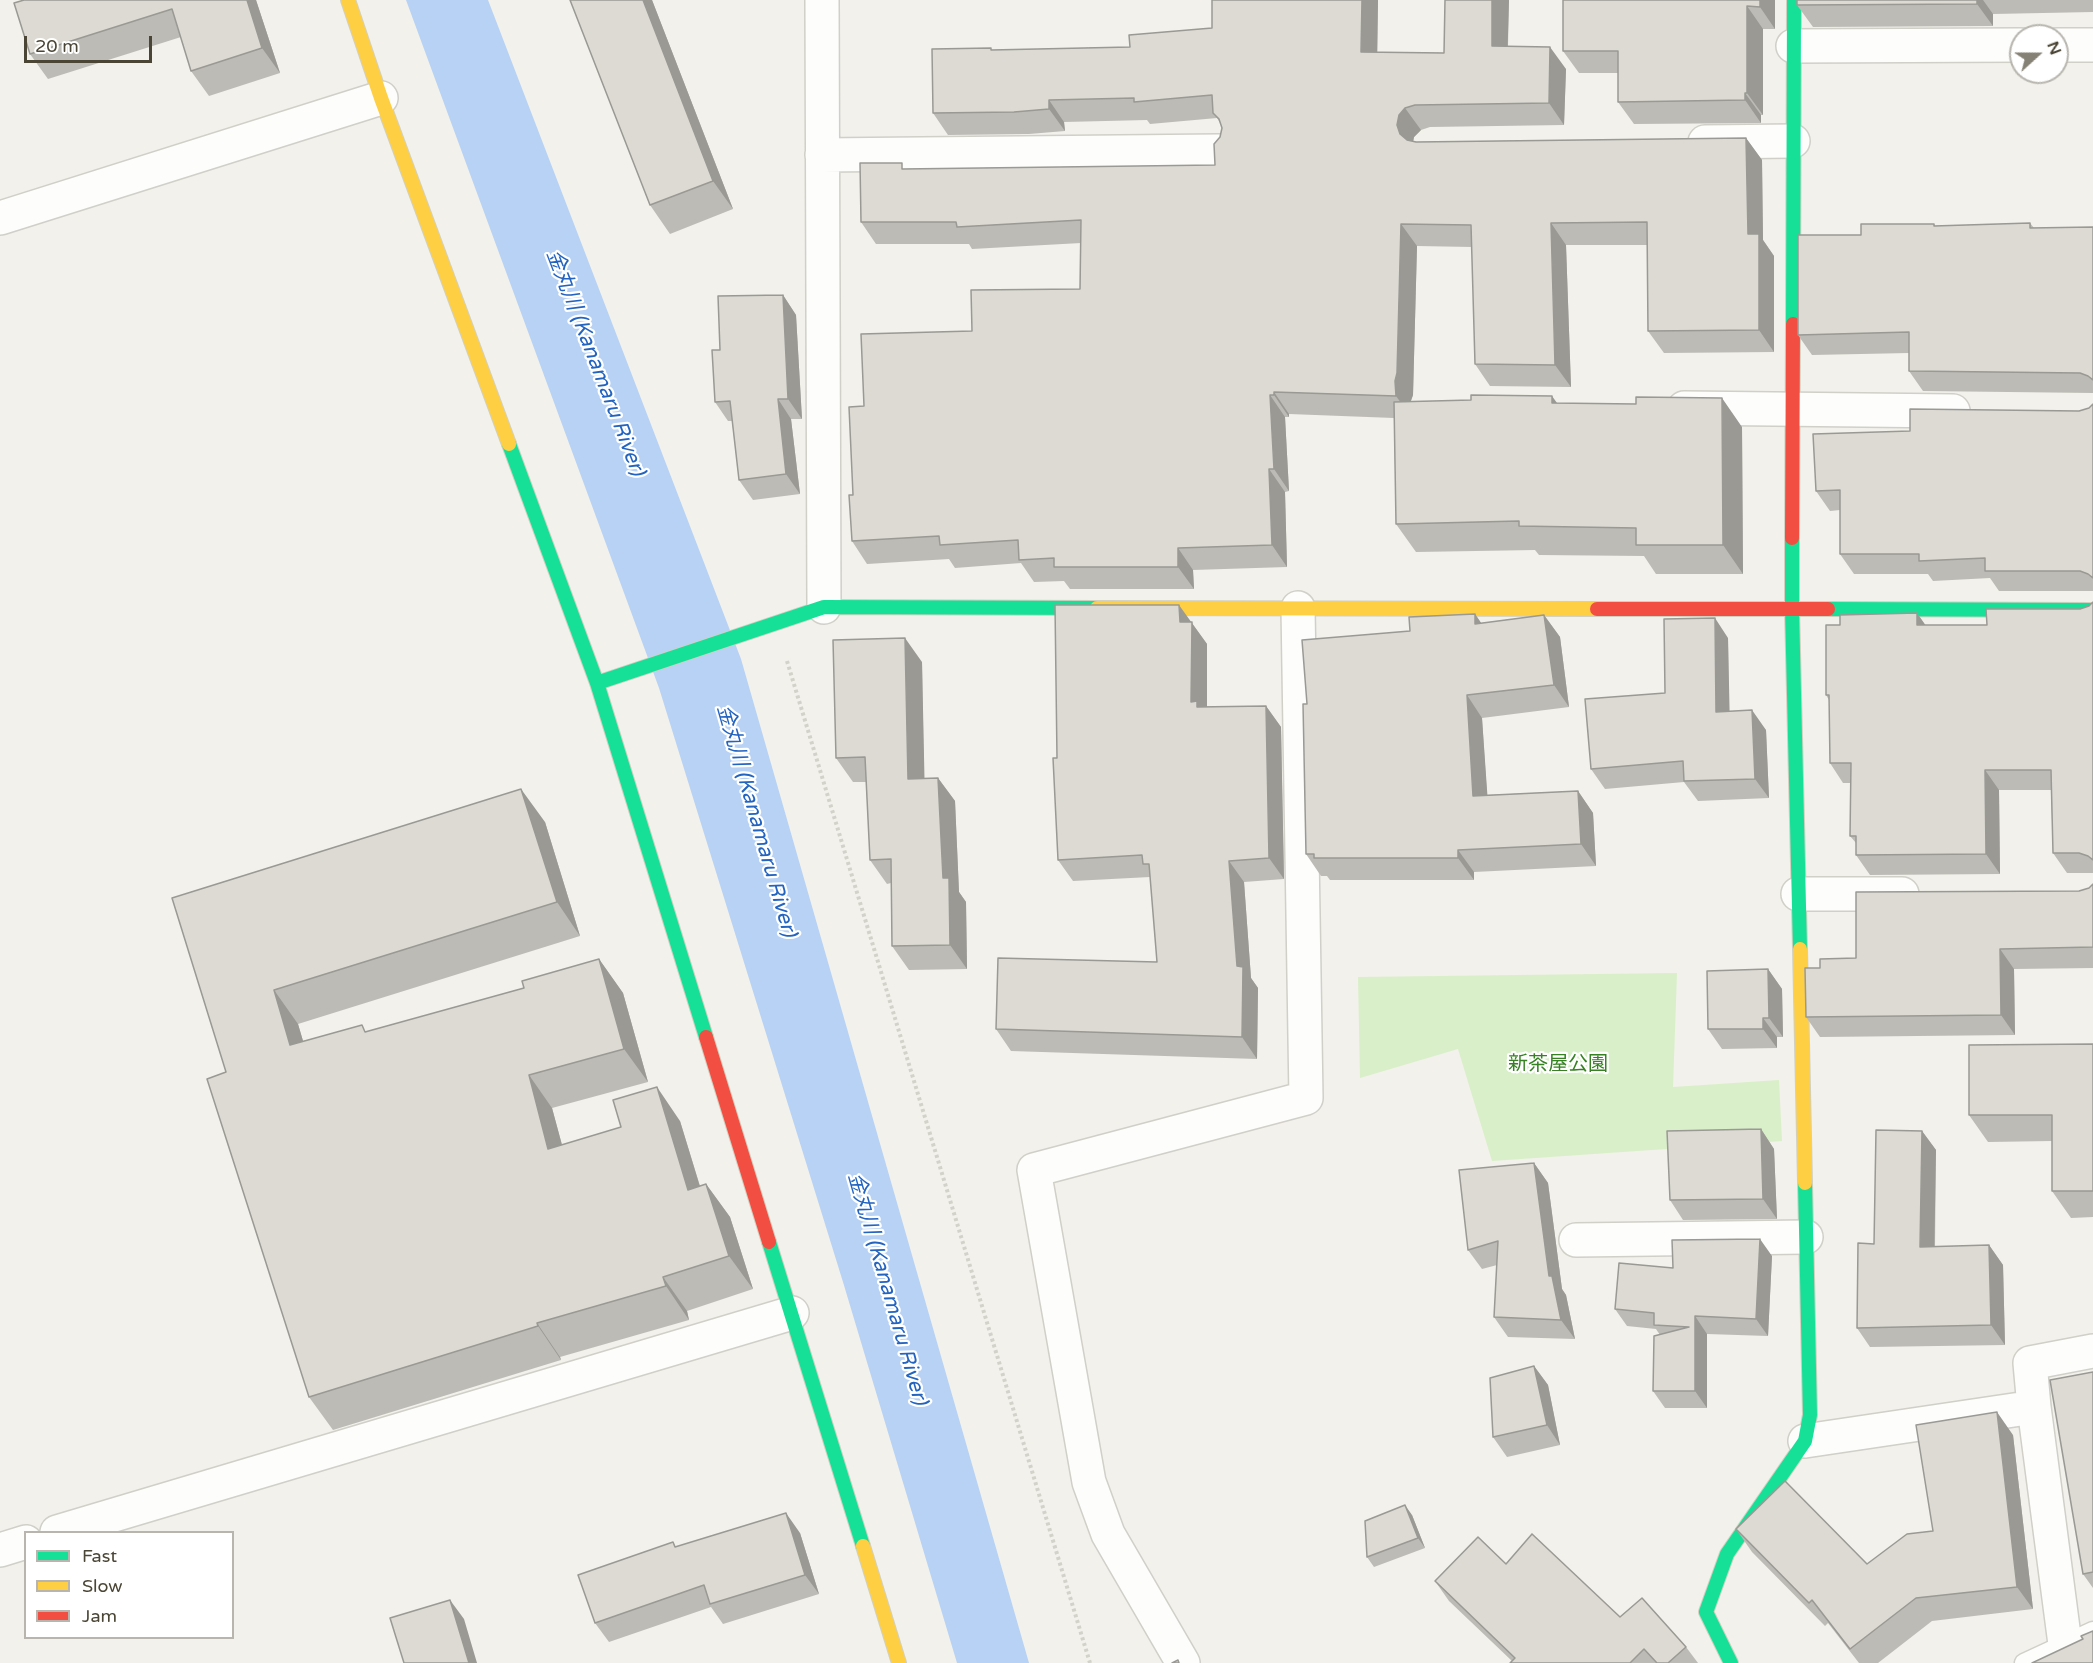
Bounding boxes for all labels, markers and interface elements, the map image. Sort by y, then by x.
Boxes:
scale bar [27,24,154,62]
north arrow [2009,24,2069,84]
text: 20 m [35,35,79,57]
text: N [2042,39,2066,58]
water label: 金丸川 (Kanamaru River) [540,246,650,480]
water label: 金丸川 (Kanamaru River) [711,702,801,940]
park label: 新茶屋公園 [1508,1053,1608,1077]
water label: 金丸川 (Kanamaru River) [842,1170,932,1408]
legend [24,1531,234,1639]
text: Fast [82,1545,117,1567]
text: Slow [82,1575,123,1597]
text: Jam [82,1605,117,1627]

